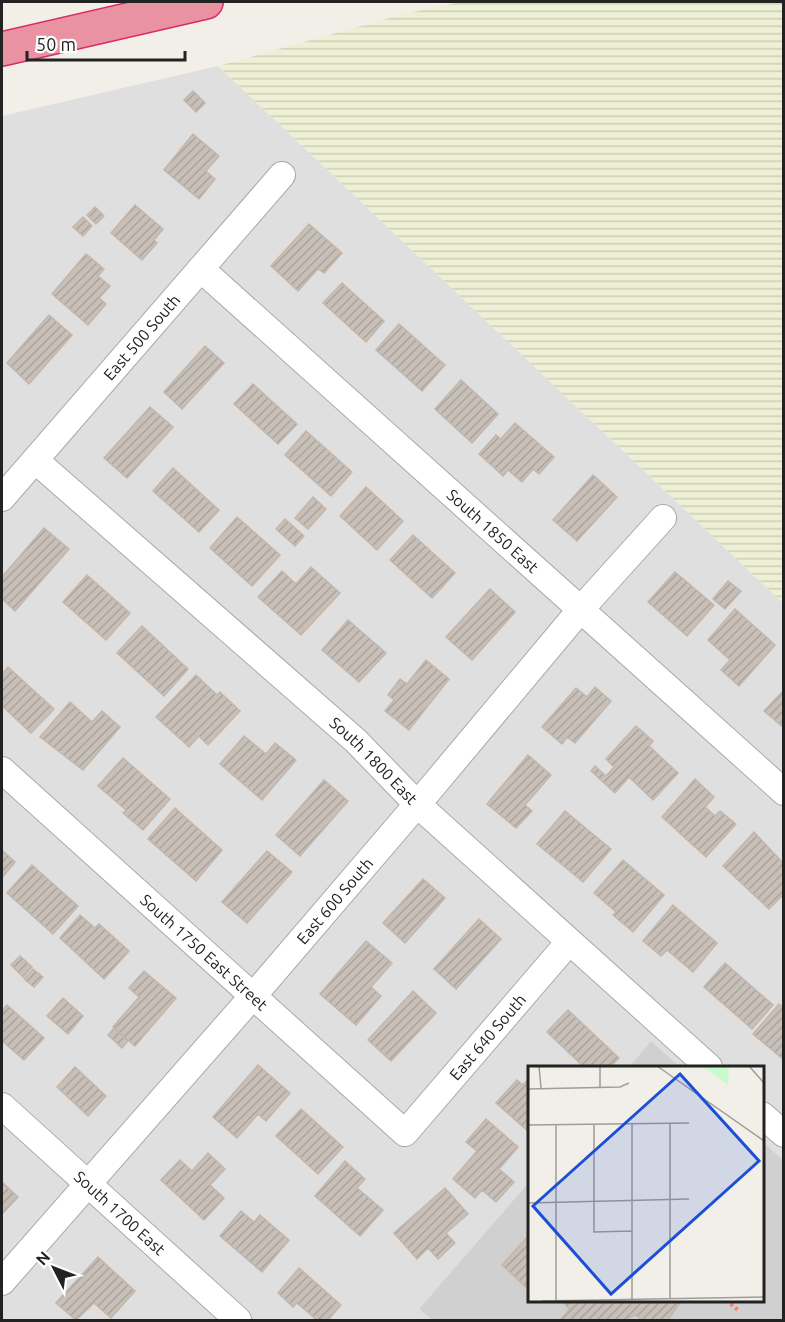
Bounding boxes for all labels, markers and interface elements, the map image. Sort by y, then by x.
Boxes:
scale bar [27,24,184,62]
text: 50 m [36,34,76,54]
street label: East 500 South [100,291,183,383]
street label: South 1850 East [444,485,543,577]
street label: South 1800 East [326,713,422,808]
street label: East 600 South [293,854,376,947]
street label: South 1750 East Street [137,890,272,1014]
street label: East 640 South [446,990,529,1083]
inset map [528,1066,764,1301]
street label: South 1700 East [71,1167,169,1259]
north arrow [24,1238,84,1298]
text: N [32,1248,54,1268]

